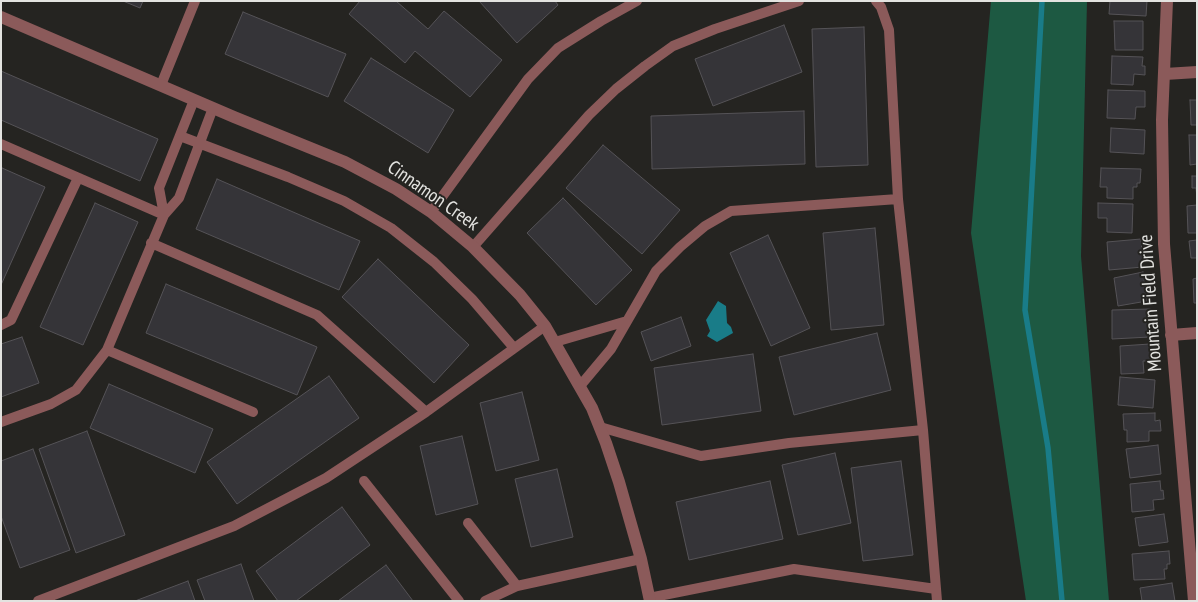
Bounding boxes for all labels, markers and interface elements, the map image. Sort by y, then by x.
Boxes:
street label: Cinnamon Creek [383,156,483,236]
street label: Mountain Field Drive [1135,234,1167,372]

